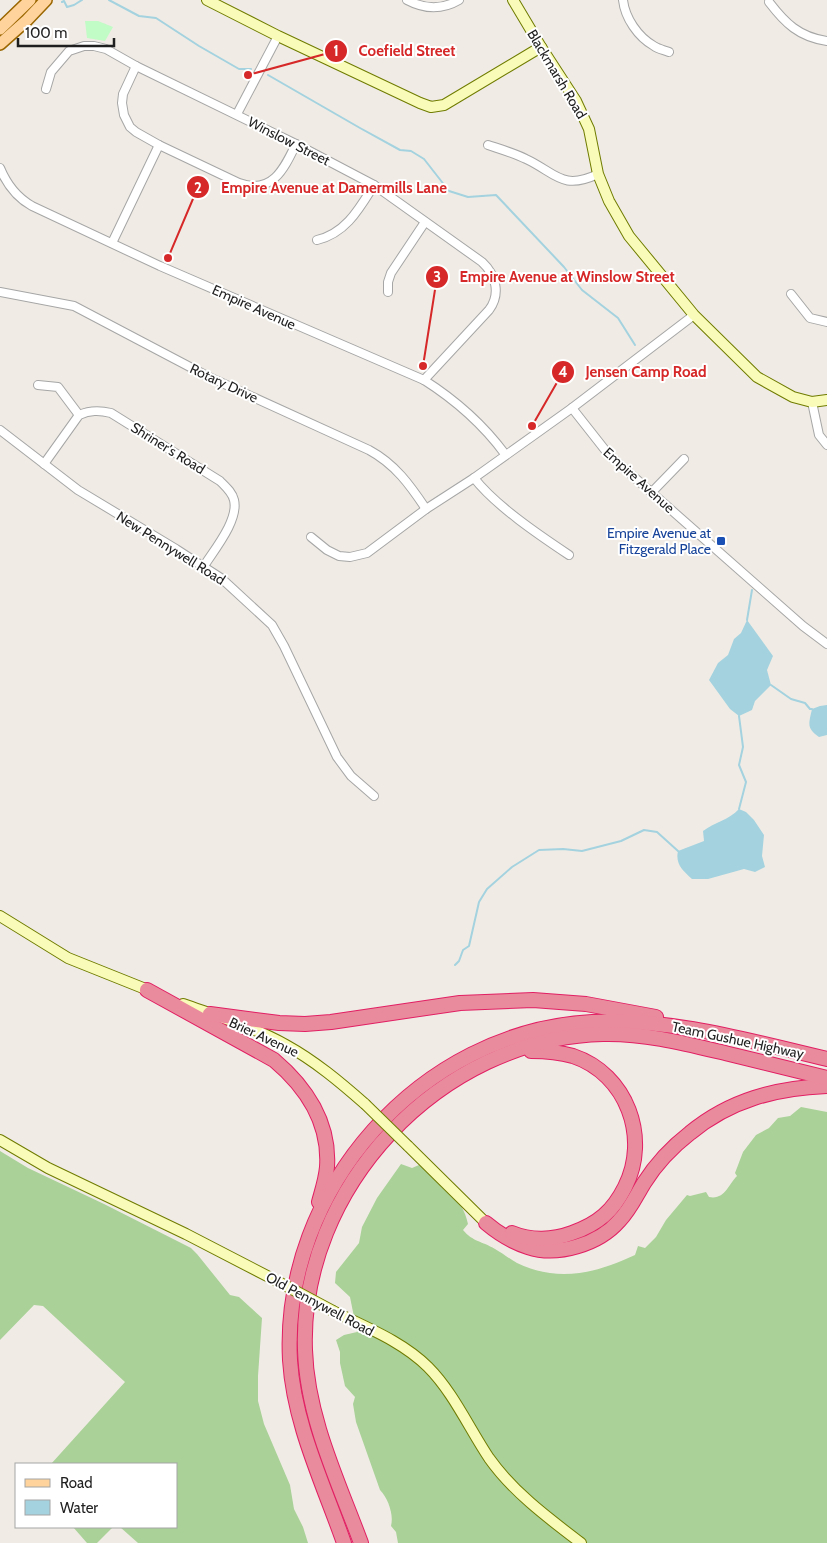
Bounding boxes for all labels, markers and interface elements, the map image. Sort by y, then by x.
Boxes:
scale bar [18,15,114,47]
text: 100 m [25,24,67,42]
street label: Blackmarsh Road [523,26,591,122]
callout: Coefield Street [324,36,466,66]
text: 1 [333,42,339,60]
text: Coefield Street [359,42,455,60]
street label: Winslow Street [245,113,333,170]
callout: Empire Avenue at Damermills Lane [186,172,457,202]
text: 2 [194,179,202,197]
text: Empire Avenue at Damermills Lane [221,179,447,197]
callout: Empire Avenue at Winslow Street [425,262,685,292]
text: 3 [433,268,441,286]
text: Empire Avenue at Winslow Street [459,268,675,286]
street label: Empire Avenue [209,281,299,333]
callout: Jensen Camp Road [551,357,717,387]
street label: Rotary Drive [187,359,261,407]
text: 4 [558,363,568,381]
text: Jensen Camp Road [584,363,707,381]
street label: Shriner's Road [128,418,208,478]
street label: Empire Avenue [600,443,678,517]
street label: New Pennywell Road [113,507,229,589]
place label: Empire Avenue at Fitzgerald Place [607,524,711,558]
marker: Empire Avenue at Fitzgerald Place [715,535,727,547]
street label: Brier Avenue [226,1013,302,1061]
street label: Team Gushue Highway [671,1017,805,1063]
street label: Old Pennywell Road [263,1268,377,1340]
legend [15,1463,178,1528]
text: Road [60,1474,93,1492]
text: Water [60,1499,98,1517]

